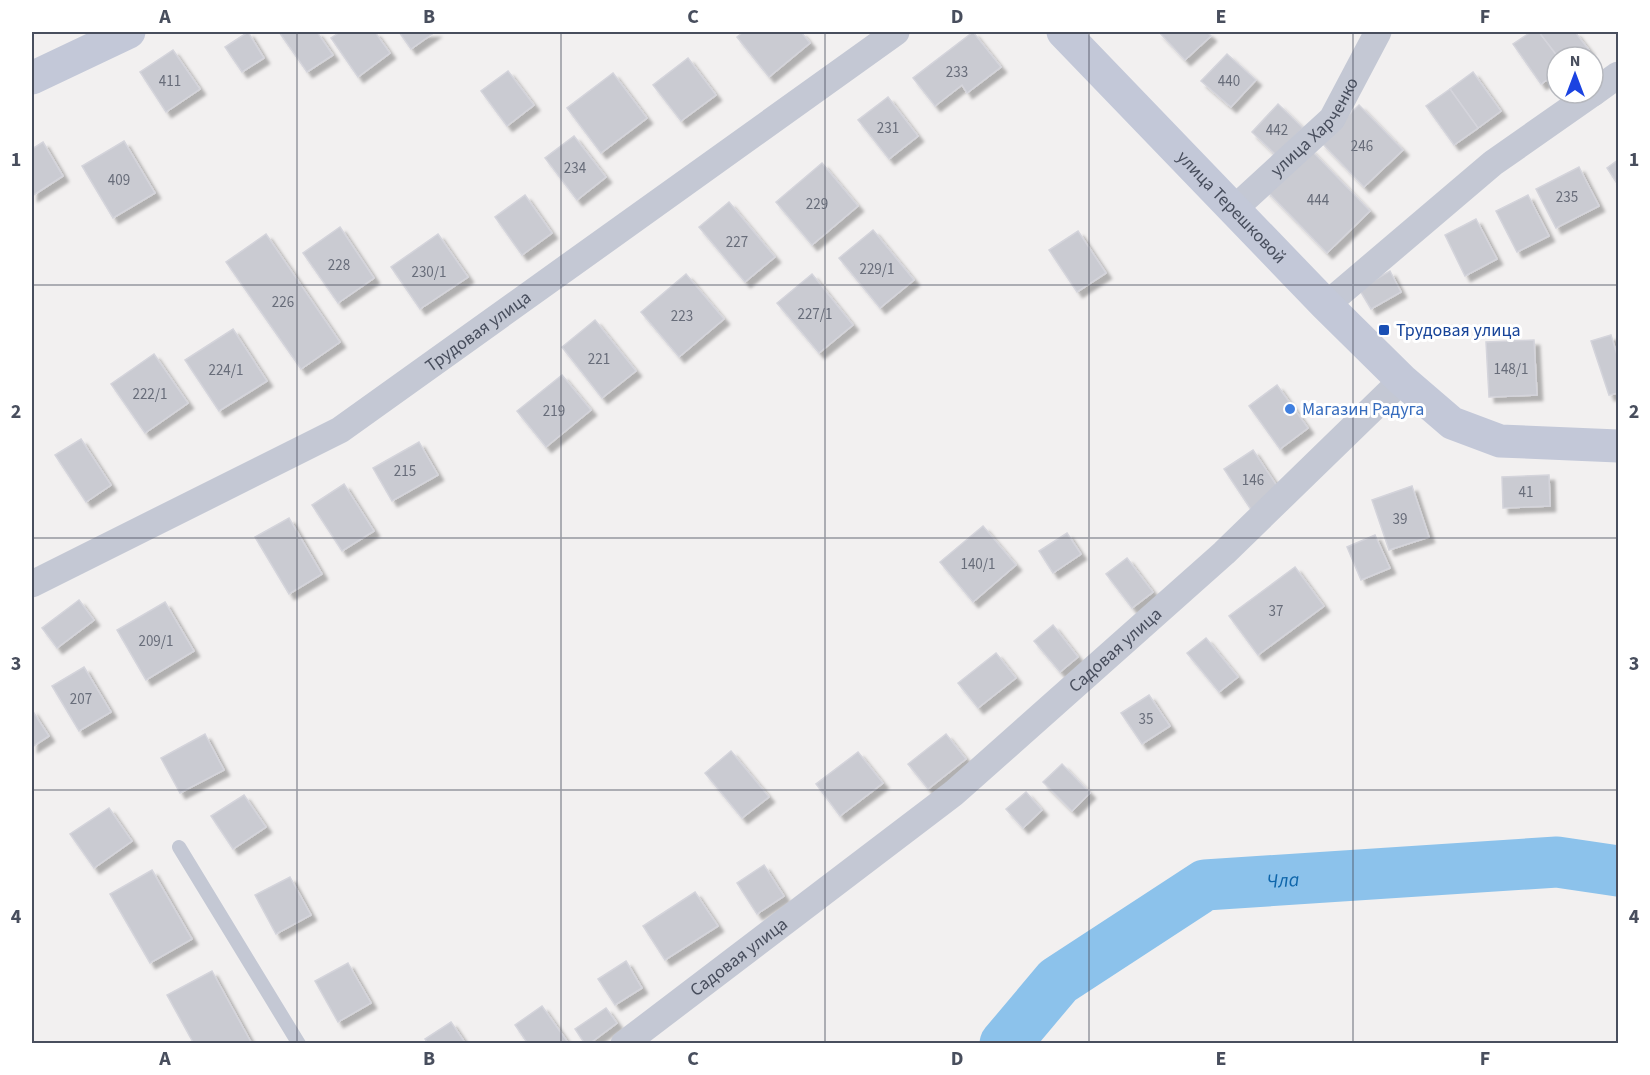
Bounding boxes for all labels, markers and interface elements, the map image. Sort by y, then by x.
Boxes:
text: A [158,3,171,31]
text: B [423,3,435,31]
text: C [687,3,699,31]
text: D [951,3,963,31]
text: E [1216,3,1226,31]
text: F [1480,3,1490,31]
north arrow [1545,45,1605,105]
text: N [1570,50,1580,72]
house number: 233 [946,62,968,83]
house number: 411 [159,71,181,92]
house number: 440 [1218,71,1240,92]
street label: улица Харченко [1265,73,1365,183]
house number: 231 [877,118,899,139]
house number: 442 [1266,120,1288,141]
house number: 246 [1351,136,1373,157]
street label: улица Терешковой [1171,145,1292,269]
text: 1 [11,146,21,174]
text: 1 [1629,146,1639,174]
house number: 234 [564,158,587,179]
house number: 409 [108,170,130,191]
house number: 235 [1556,187,1578,208]
house number: 444 [1307,190,1330,211]
house number: 229 [806,194,828,215]
house number: 227 [726,232,748,253]
house number: 228 [328,255,350,276]
house number: 229/1 [859,259,895,280]
house number: 230/1 [411,262,447,283]
street label: Трудовая улица [420,285,536,378]
house number: 226 [272,292,294,313]
house number: 227/1 [797,304,833,325]
house number: 223 [671,306,693,327]
place label: Трудовая улица [1396,318,1521,343]
marker: Трудовая улица [1377,323,1391,337]
house number: 221 [588,349,610,370]
house number: 148/1 [1493,359,1529,380]
house number: 224/1 [208,360,244,381]
house number: 222/1 [132,384,168,405]
place label: Магазин Радуга [1302,397,1424,422]
text: 2 [11,398,21,426]
text: 2 [1629,398,1639,426]
house number: 219 [543,401,565,422]
marker: Магазин Радуга [1283,402,1297,416]
house number: 215 [394,461,416,482]
house number: 146 [1242,470,1264,491]
house number: 41 [1519,482,1533,503]
house number: 39 [1393,509,1407,530]
house number: 140/1 [960,554,996,575]
house number: 37 [1269,601,1283,622]
street label: Садовая улица [1063,602,1167,699]
house number: 209/1 [138,631,174,652]
text: 3 [11,650,21,678]
text: 3 [1629,650,1639,678]
house number: 207 [70,689,92,710]
house number: 35 [1139,709,1153,730]
water label: Чла [1266,866,1300,896]
text: 4 [11,903,22,931]
text: 4 [1629,903,1640,931]
street label: Садовая улица [685,912,793,1003]
text: A [158,1045,171,1073]
text: B [423,1045,435,1073]
text: C [687,1045,699,1073]
text: D [951,1045,963,1073]
text: E [1216,1045,1226,1073]
text: F [1480,1045,1490,1073]

